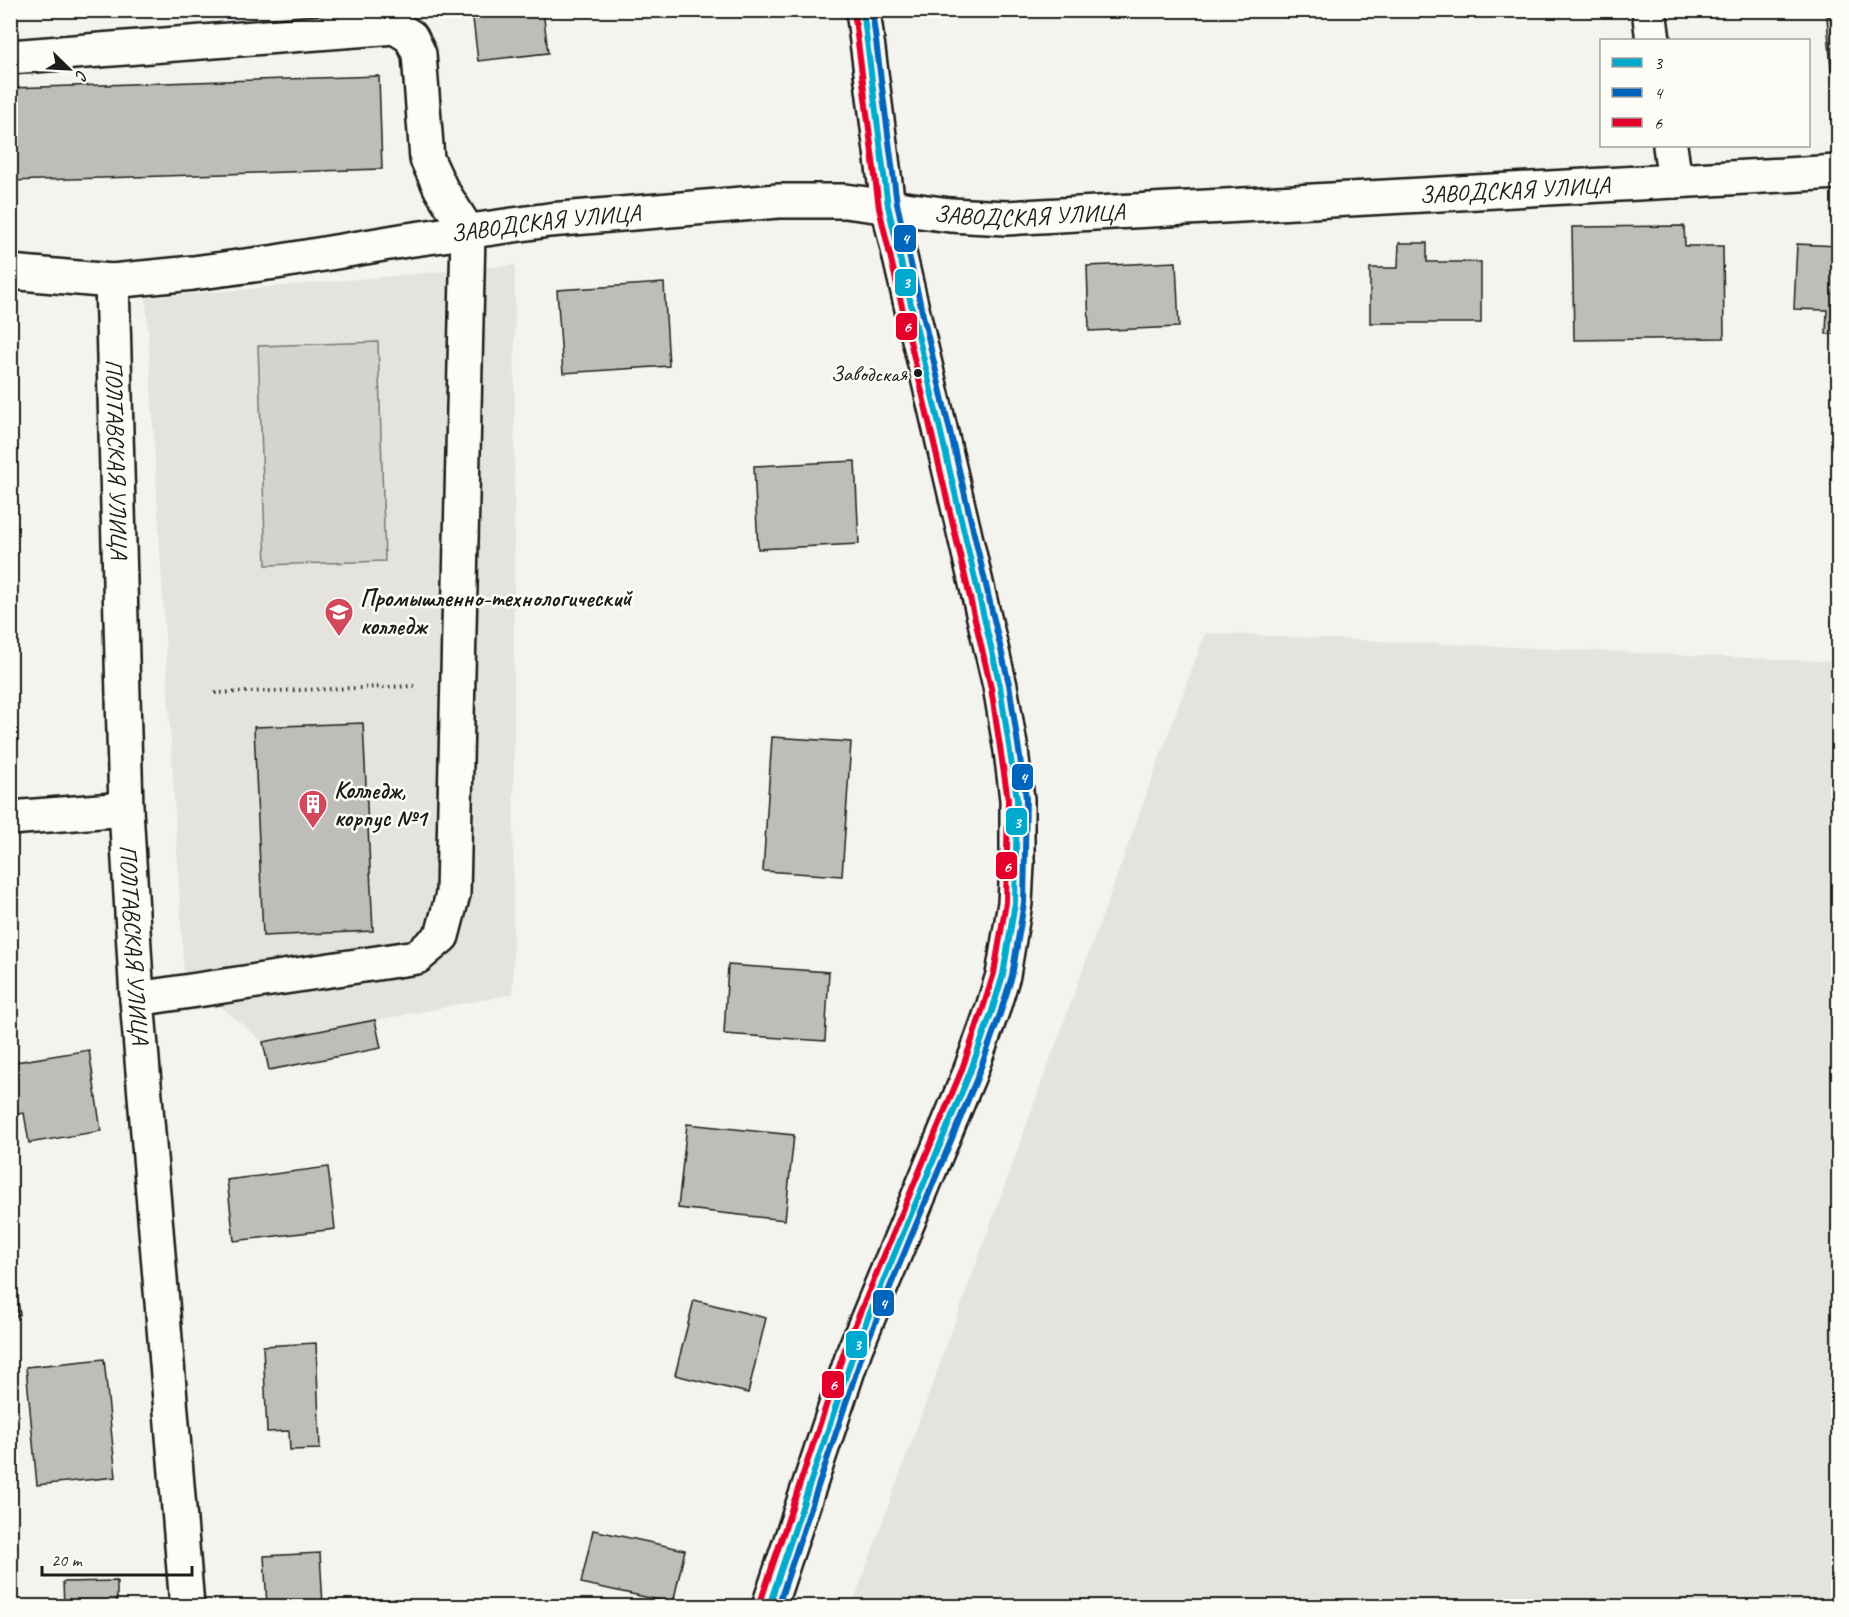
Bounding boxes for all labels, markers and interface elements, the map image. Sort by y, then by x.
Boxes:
north arrow [39,39,99,99]
legend [1600,39,1810,147]
text: 3 [1654,52,1664,74]
text: С [70,67,93,84]
text: 4 [1654,82,1664,104]
text: 6 [1654,112,1663,134]
street label: ЗАВОДСКАЯ УЛИЦА [1419,170,1612,210]
street label: ЗАВОДСКАЯ УЛИЦА [932,196,1126,233]
street label: ЗАВОДСКАЯ УЛИЦА [449,197,642,249]
line badge: 4 [893,224,917,253]
text: 4 [901,229,910,249]
line badge: 3 [894,268,917,297]
text: 3 [902,273,911,293]
line badge: 6 [895,312,918,341]
text: 6 [903,317,912,337]
street label: ПОЛТАВСКАЯ УЛИЦА [99,359,134,560]
place label: Заводская [831,360,908,388]
marker: Заводская [912,367,924,379]
place label: Промышленно-технологический колледж [360,583,633,641]
school or university icon: Промышленно-технологический колледж [323,596,355,638]
line badge: 4 [1011,763,1034,791]
text: 4 [1019,768,1028,788]
place label: Колледж, корпус №1 [334,775,430,833]
building icon: Колледж, корпус №1 [297,788,329,830]
line badge: 3 [1005,807,1028,836]
text: 3 [1013,813,1022,833]
street label: ПОЛТАВСКАЯ УЛИЦА [113,844,156,1046]
line badge: 6 [995,851,1018,880]
text: 6 [1003,857,1012,877]
line badge: 4 [872,1289,895,1317]
text: 4 [879,1294,888,1314]
line badge: 3 [845,1330,868,1359]
text: 3 [853,1335,862,1355]
line badge: 6 [821,1370,845,1399]
text: 6 [829,1375,838,1395]
scale bar [42,1539,192,1577]
text: 20 m [51,1549,84,1571]

